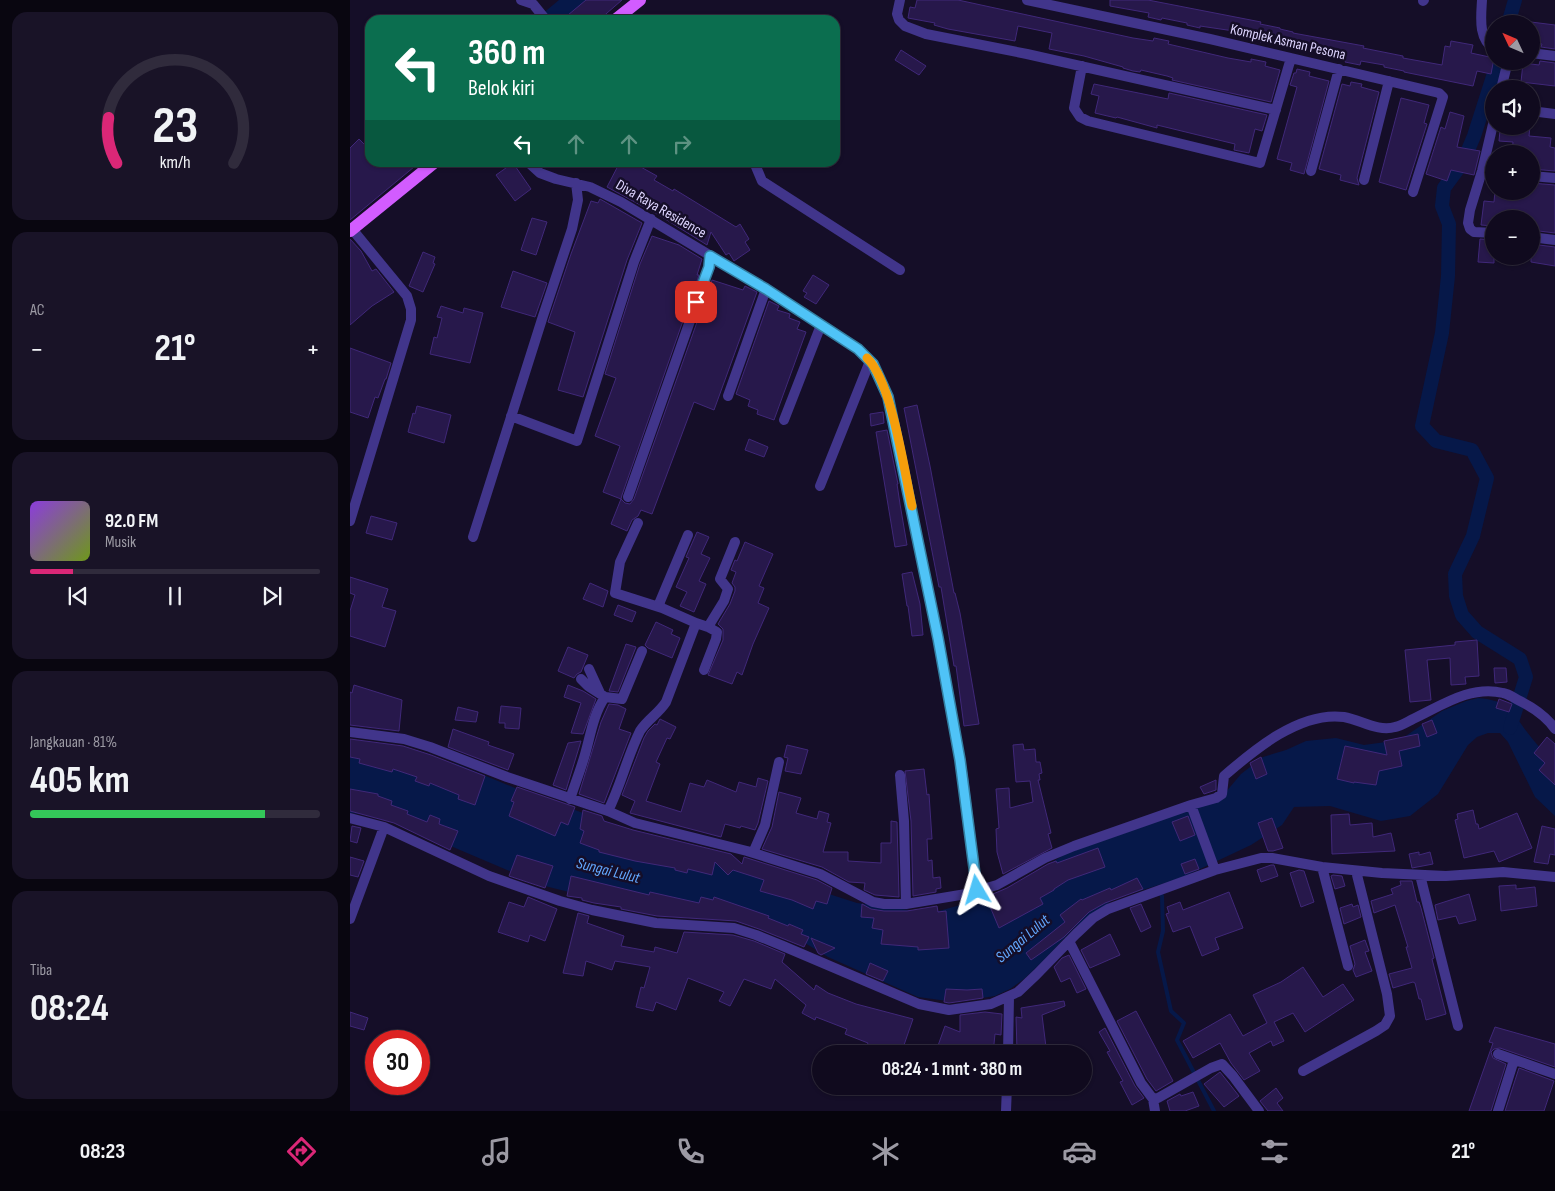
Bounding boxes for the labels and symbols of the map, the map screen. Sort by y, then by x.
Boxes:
north arrow [1485,15,1540,70]
street label: Komplek Asman Pesona [1228,19,1348,65]
street label: Diva Raya Residence [612,175,710,243]
pin [675,281,717,323]
water label: Sungai Lulut [574,854,643,888]
position arrow [950,863,1002,915]
water label: Sungai Lulut [992,910,1055,967]
speed limit sign: 30 [365,1030,430,1095]

